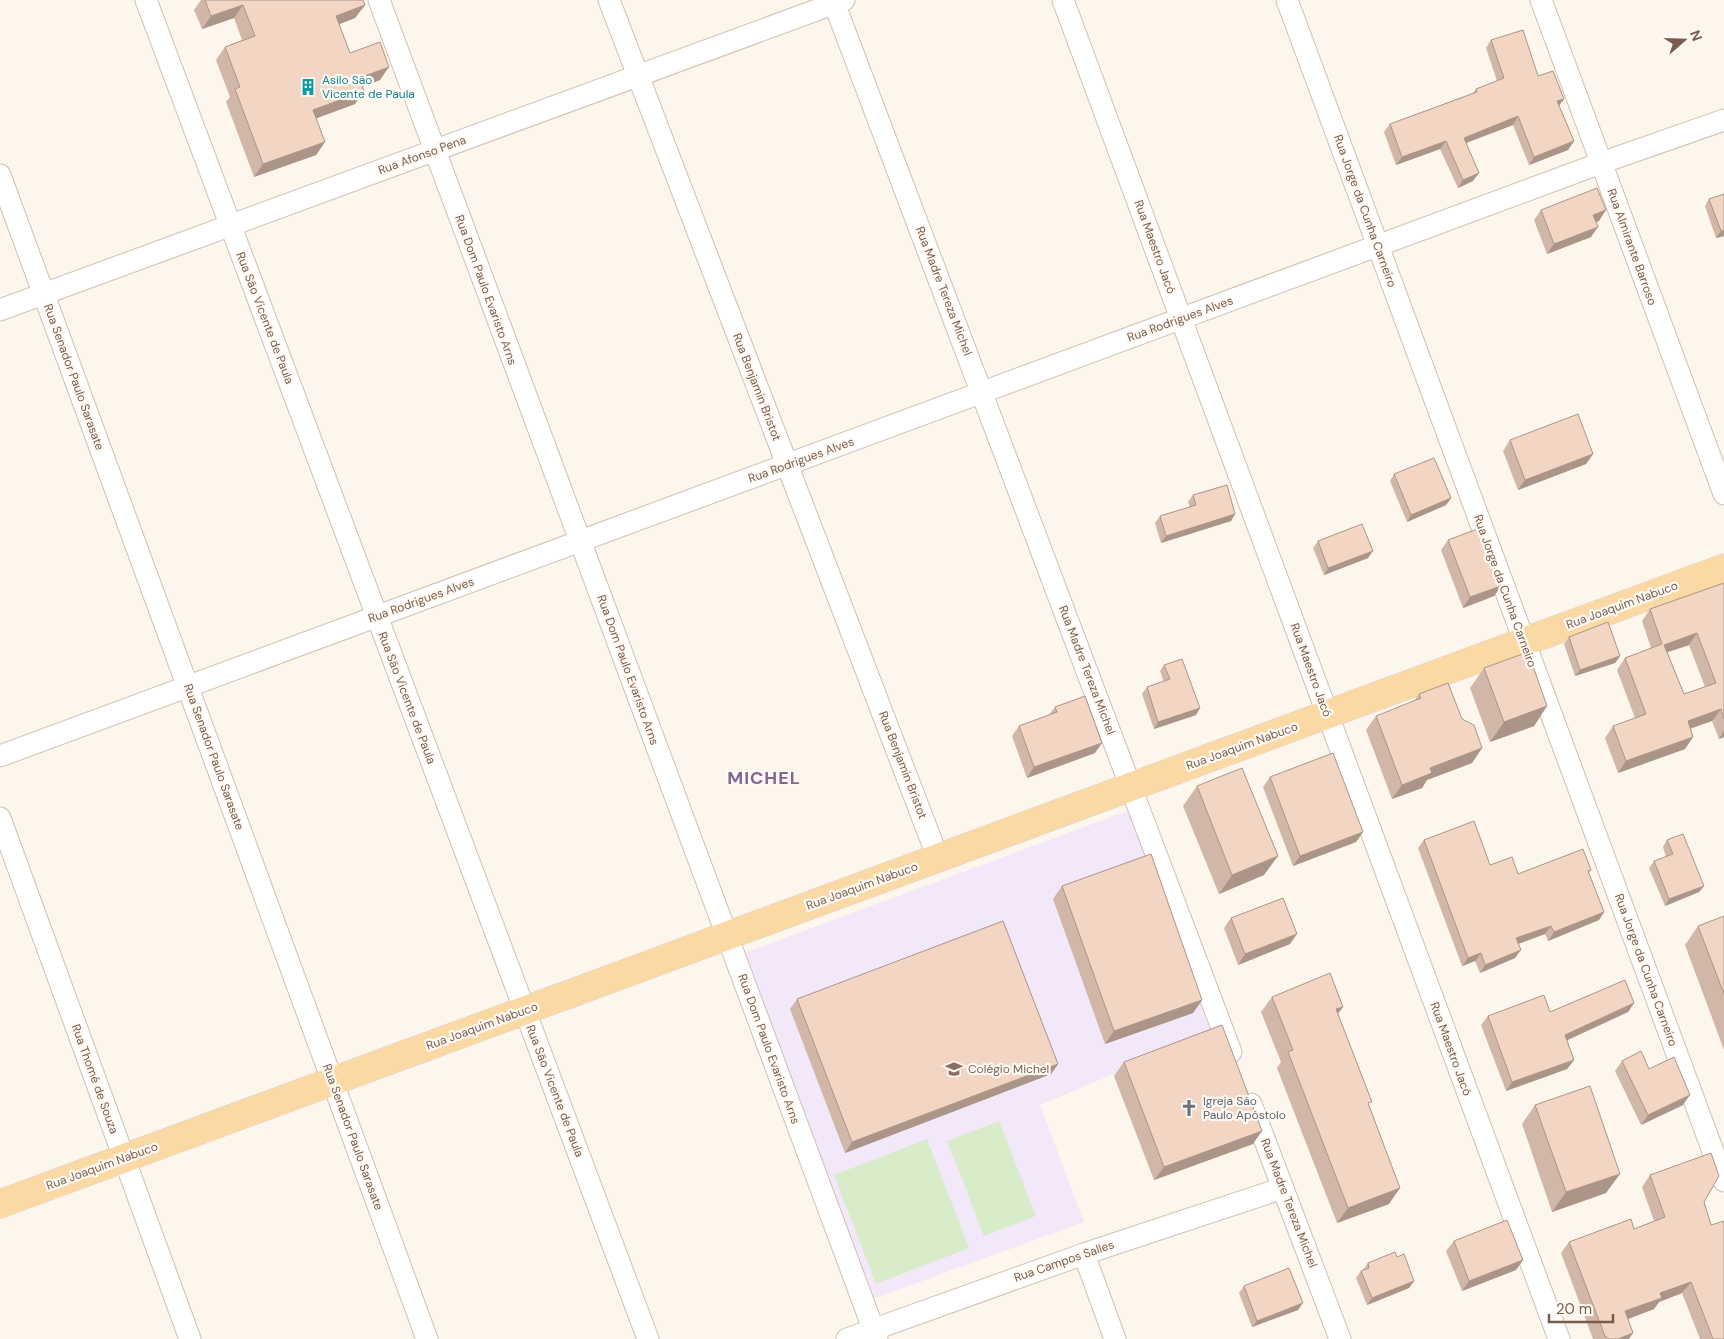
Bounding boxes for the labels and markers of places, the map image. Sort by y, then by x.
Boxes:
place label: Asilo São Vicente de Paula [322,72,415,102]
building icon: Asilo São Vicente de Paula [298,77,318,97]
school or university icon: Colégio Michel [944,1059,964,1079]
place label: Colégio Michel [968,1061,1049,1077]
place label: Igreja São Paulo Apóstolo [1203,1093,1286,1123]
church icon: Igreja São Paulo Apóstolo [1179,1098,1199,1118]

